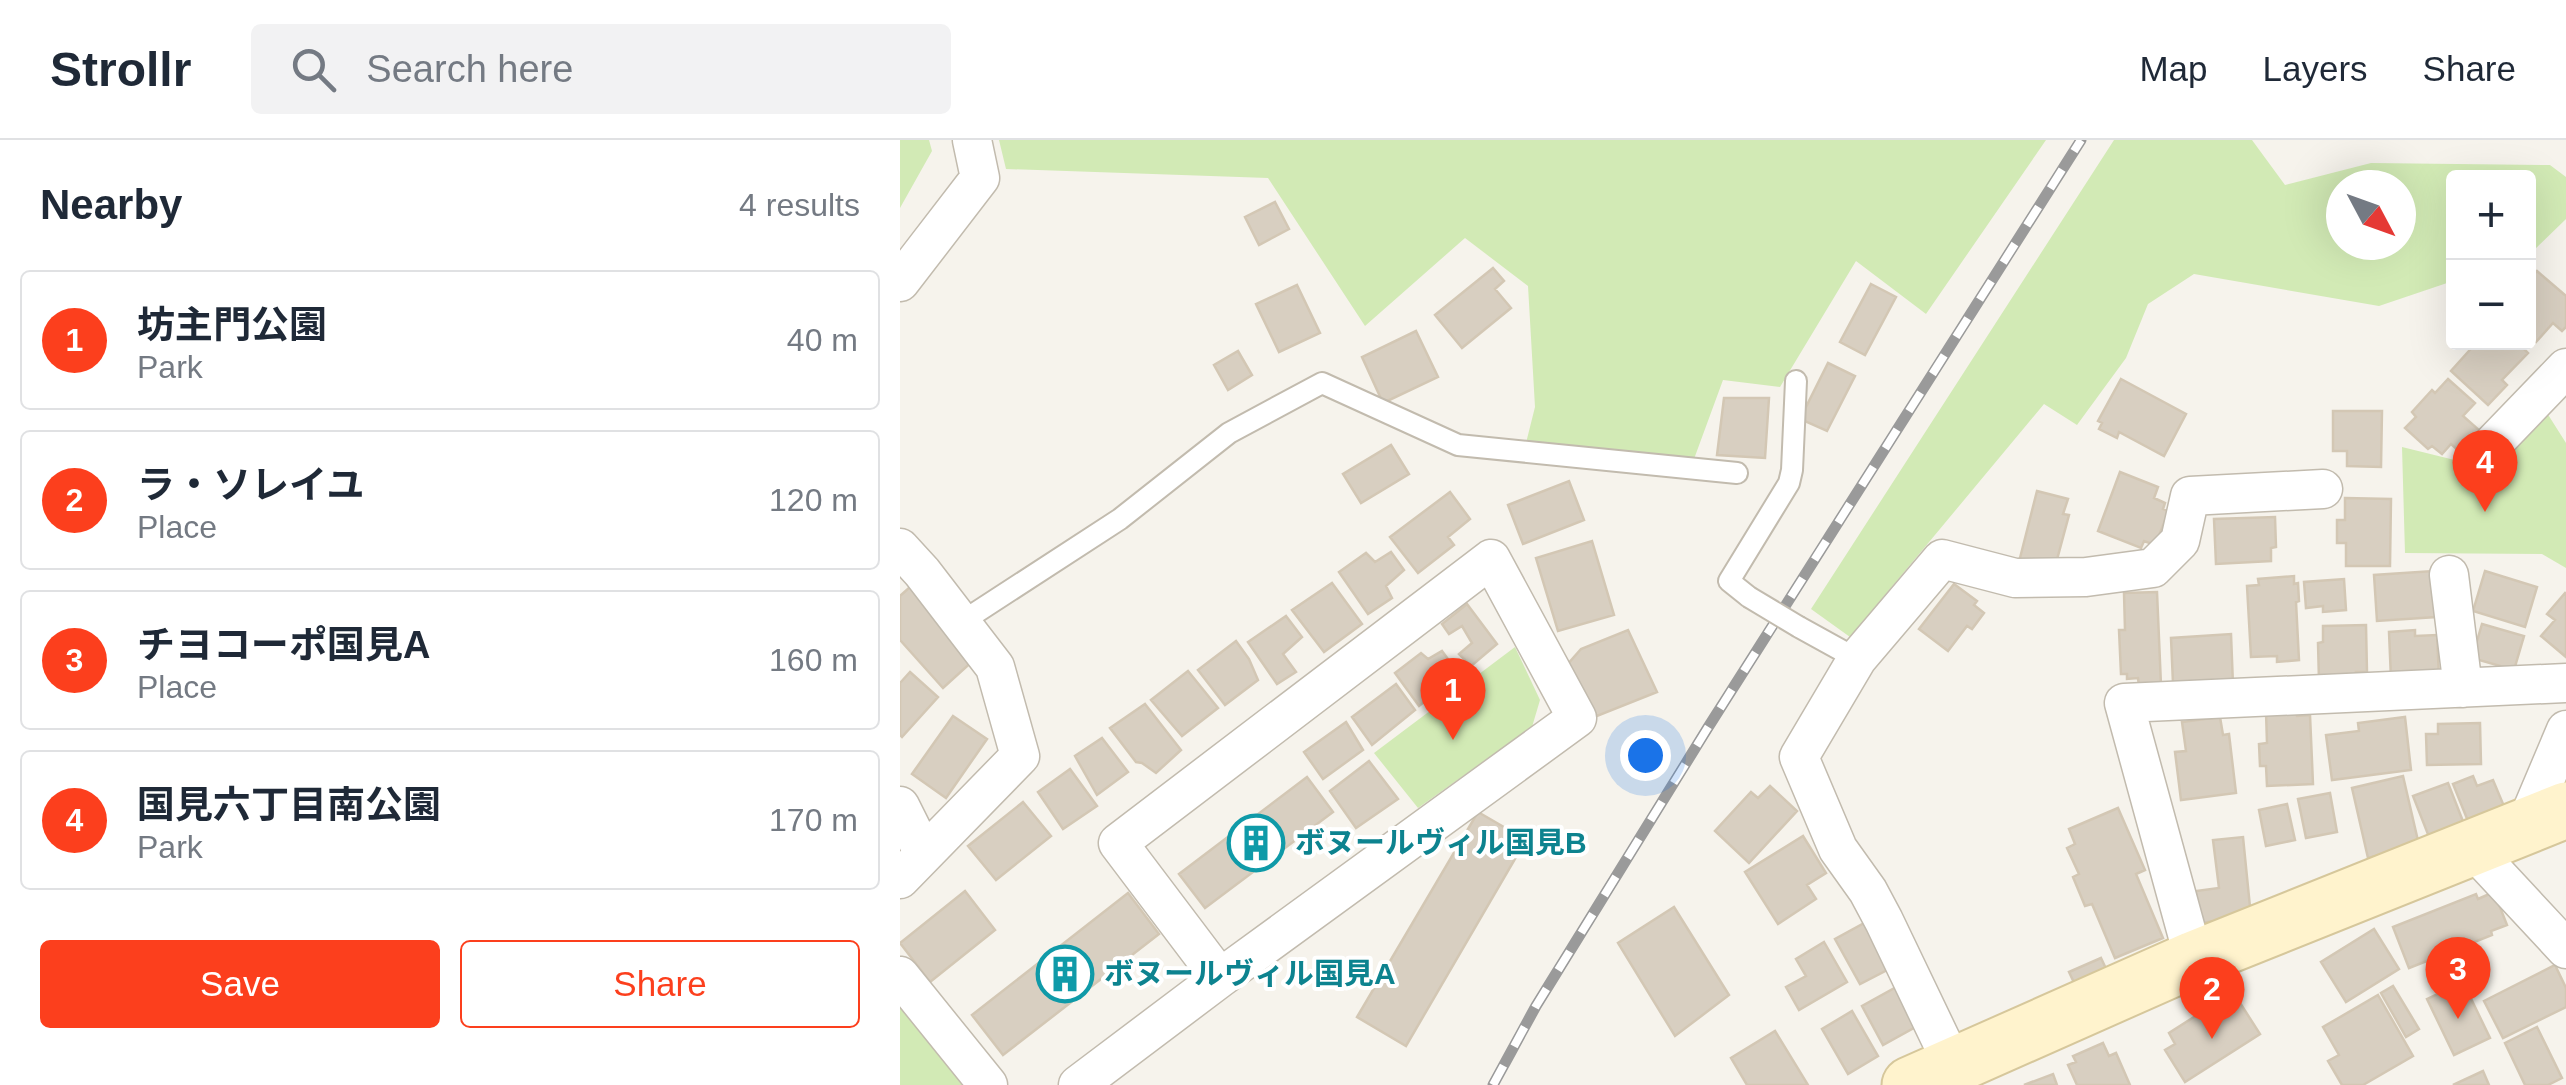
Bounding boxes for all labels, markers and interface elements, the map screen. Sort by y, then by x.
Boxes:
search box [251,24,951,114]
icon: search [286,42,341,97]
text: Strollr [50,43,191,96]
text: Search here [366,48,573,90]
text: Map [2139,49,2208,88]
text: Layers [2263,49,2368,88]
text: Share [2423,49,2516,88]
north arrow [2326,170,2416,260]
map controls [2446,170,2536,350]
button: + [2446,170,2536,260]
text: Nearby [40,181,182,228]
text: 4 results [739,187,860,223]
button: − [2446,260,2536,350]
text: 坊主門公園 [137,304,327,346]
text: 1 [66,322,83,358]
text: 40 m [787,322,858,358]
text: Park [137,349,203,385]
pin: 4 [2452,430,2518,512]
text: ラ・ソレイユ [137,464,364,506]
text: 2 [66,482,83,518]
text: 120 m [769,482,858,518]
text: Place [137,509,217,545]
text: チヨコーポ国見A [137,624,430,666]
text: 3 [66,642,83,678]
text: 160 m [769,642,858,678]
pin: 1 [1420,658,1486,740]
text: Place [137,669,217,705]
your location [1620,730,1671,781]
text: 国見六丁目南公園 [137,784,441,826]
text: 4 [66,802,83,838]
text: 170 m [769,802,858,838]
building icon: ボヌールヴィル国見B [1226,813,1286,873]
place label: ボヌールヴィル国見B [1295,826,1587,859]
text: Park [137,829,203,865]
pin: 3 [2426,936,2490,1019]
button: Save [40,940,440,1028]
button: Share [460,940,860,1028]
building icon: ボヌールヴィル国見A [1035,944,1095,1004]
pin: 2 [2180,956,2244,1039]
place label: ボヌールヴィル国見A [1104,957,1396,990]

